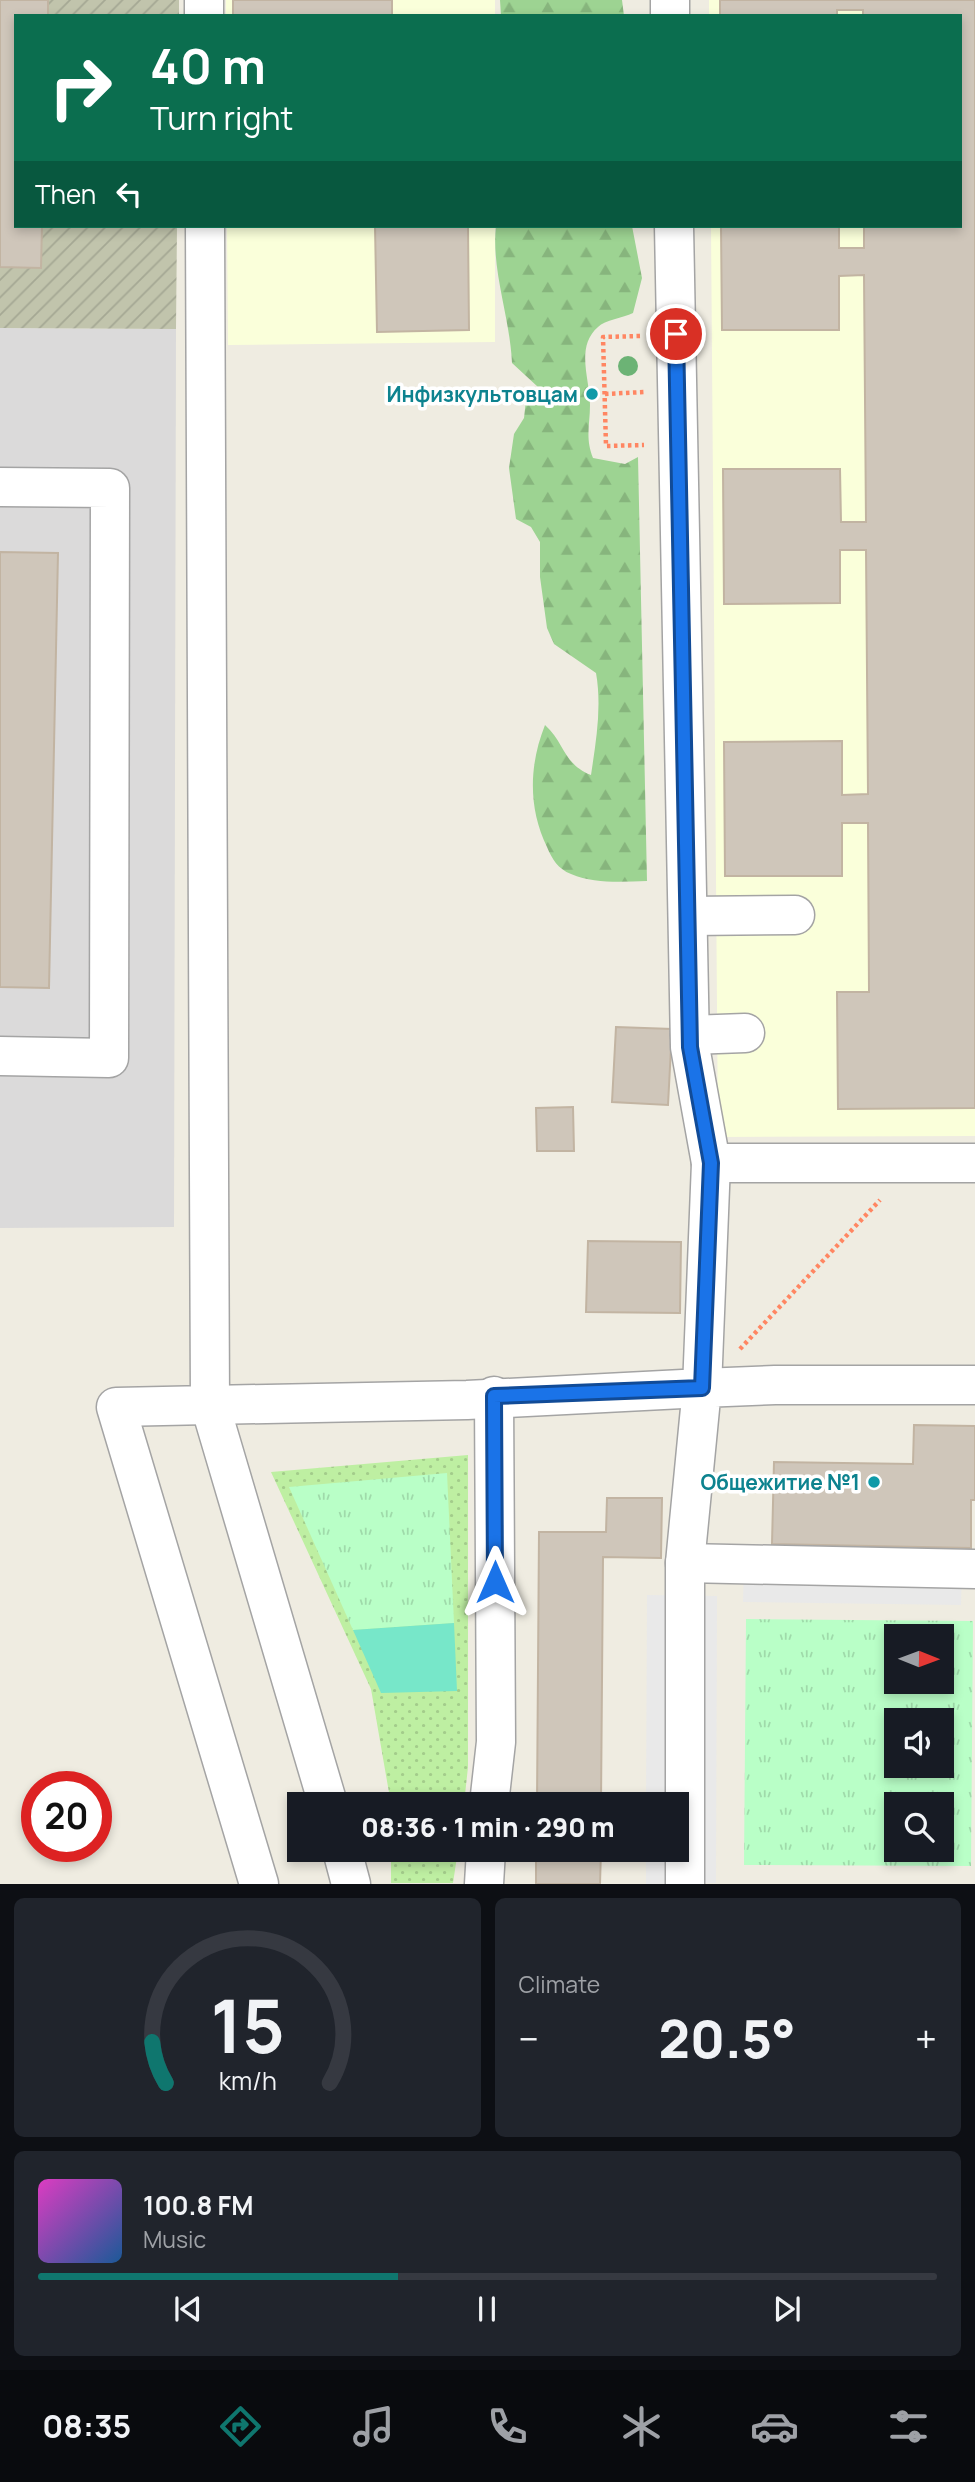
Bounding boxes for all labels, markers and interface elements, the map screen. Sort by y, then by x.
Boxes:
text: 40 m [150,32,266,99]
icon: right [35,42,126,133]
text: Turn right [150,96,293,140]
icon: left [110,175,148,213]
text: Then [35,176,96,212]
pin [646,304,706,364]
icon: arrive [657,315,695,353]
place label: Инфизкультовцам [386,380,578,408]
marker: Инфизкультовцам [584,386,600,402]
place label: Общежитие №1 [700,1468,860,1496]
marker: Общежитие №1 [866,1474,882,1490]
position arrow [458,1545,532,1619]
north arrow [884,1624,954,1694]
map controls [884,1624,954,1862]
button: sound [884,1708,954,1778]
speed limit sign: 20 [21,1771,112,1862]
button: search [884,1792,954,1862]
text: 08:36 · 1 min · 290 m [361,1809,615,1845]
text: Climate [519,1968,600,2000]
text: 15 [210,1976,285,2076]
text: 20.5° [658,2003,796,2074]
text: − [519,2012,539,2064]
text: + [915,2012,937,2064]
text: km/h [218,2063,276,2098]
text: 100.8 FM [143,2187,253,2223]
text: Music [143,2223,206,2255]
icon: previous [169,2290,207,2328]
icon: pause [468,2290,506,2328]
icon: next [768,2290,806,2328]
icon: directions [216,2402,265,2451]
icon: music [349,2402,398,2451]
icon: phone [483,2402,532,2451]
icon: climate [617,2402,666,2451]
icon: car [750,2402,799,2451]
icon: filters [884,2402,933,2451]
text: 08:35 [42,2404,131,2448]

